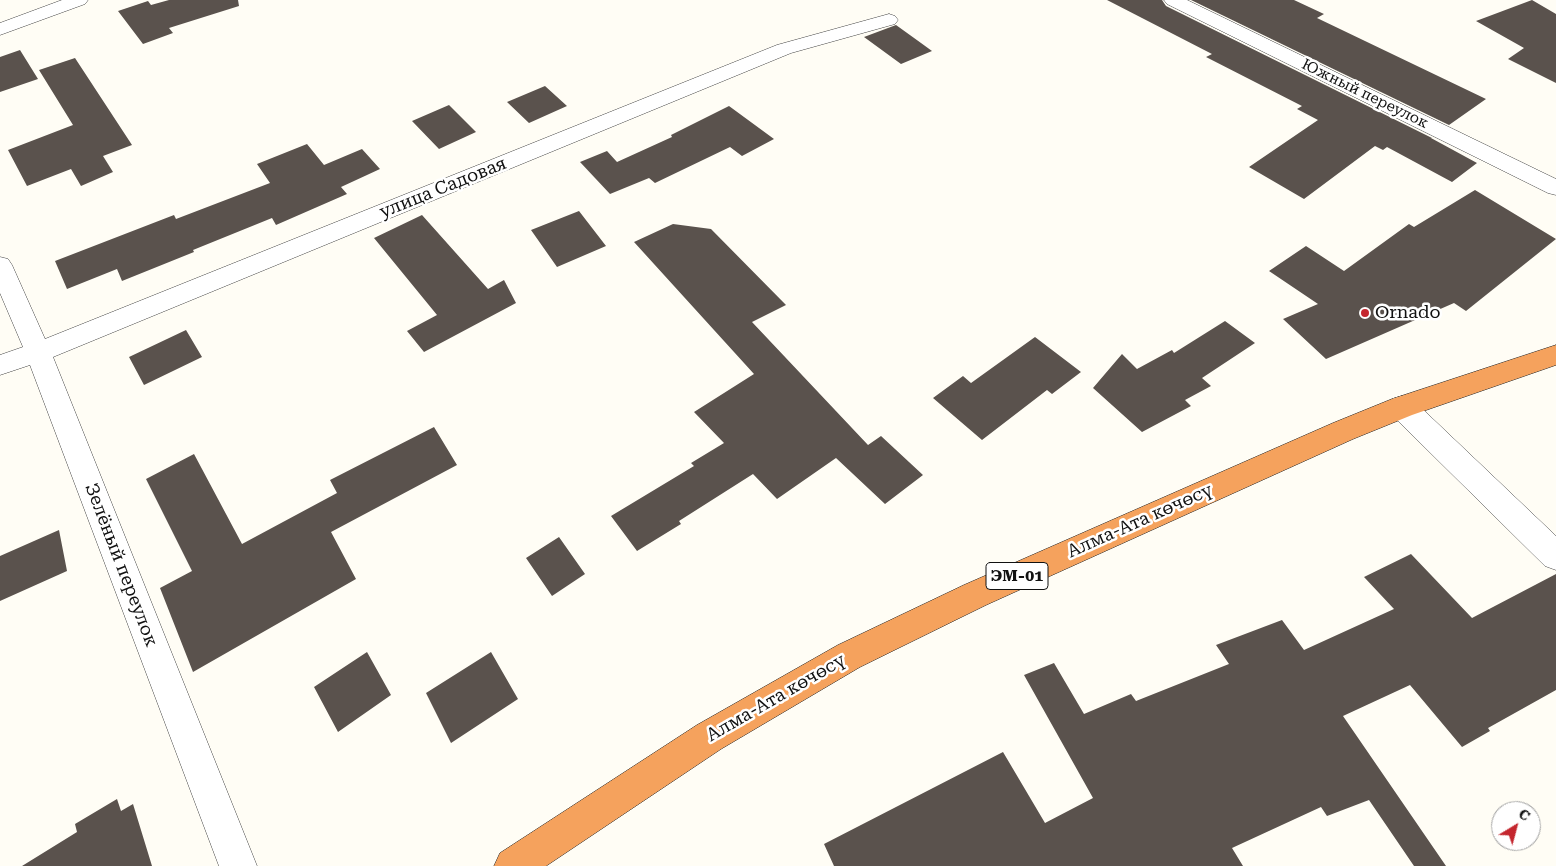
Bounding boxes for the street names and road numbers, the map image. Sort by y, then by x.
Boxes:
street label: Южный переулок [1299,56,1431,132]
street label: улица Садовая [376,153,510,223]
street label: Алма-Ата көчөсү [1064,479,1216,563]
street label: Зелёный переулок [80,480,162,650]
road number: ЭМ-01 [986,562,1048,590]
street label: Алма-Ата көчөсү [703,650,849,746]

